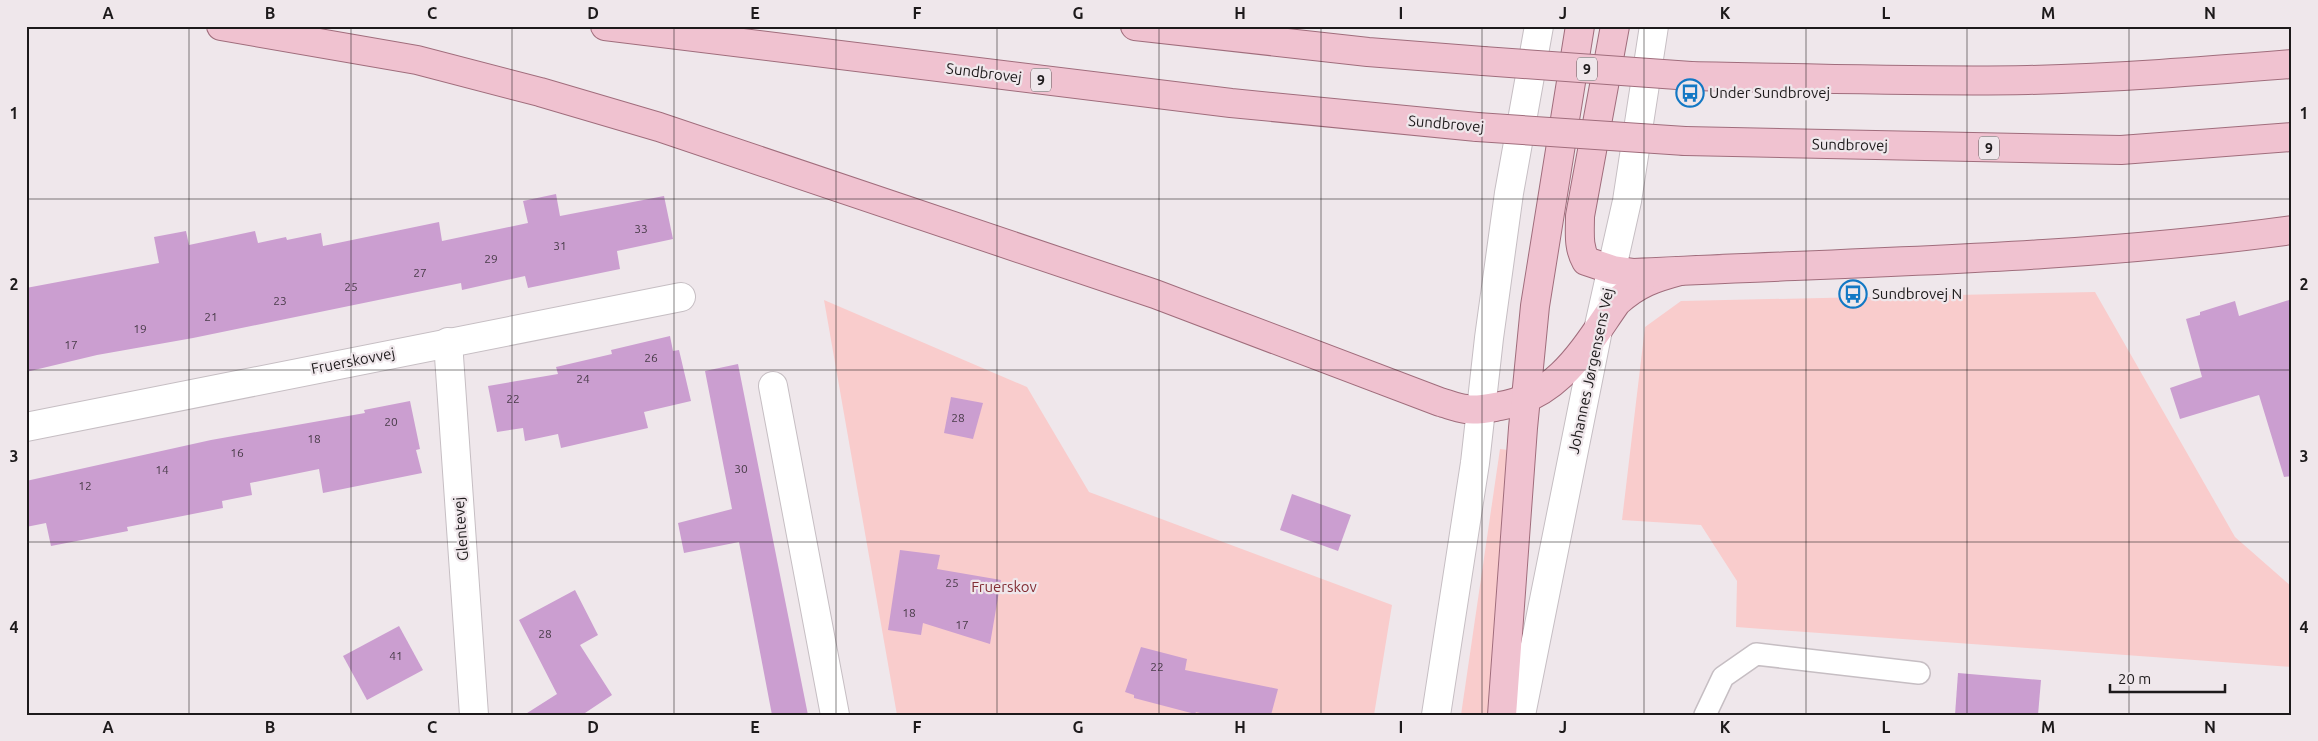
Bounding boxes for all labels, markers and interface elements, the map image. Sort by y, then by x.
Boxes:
text: A [102,4,114,22]
text: B [265,4,275,22]
text: C [427,4,437,22]
text: D [587,4,599,22]
text: E [750,4,760,22]
text: F [913,4,922,22]
text: G [1072,4,1084,22]
text: H [1234,4,1246,22]
text: I [1399,4,1403,22]
text: J [1559,4,1567,22]
text: K [1720,4,1731,22]
text: L [1882,4,1891,22]
text: M [2041,4,2055,22]
text: N [2204,4,2216,22]
road number: 9 [1577,58,1597,80]
street label: Sundbrovej [945,59,1023,86]
road number: 9 [1031,68,1051,92]
bus stop icon: Under Sundbrovej [1675,78,1705,108]
place label: Under Sundbrovej [1709,84,1830,101]
text: 1 [9,104,19,122]
text: 1 [2299,104,2309,122]
street label: Sundbrovej [1407,112,1485,135]
street label: Sundbrovej [1812,135,1888,154]
road number: 9 [1979,136,1999,160]
house number: 33 [634,222,648,235]
house number: 31 [553,239,567,252]
house number: 29 [484,252,498,265]
house number: 27 [413,266,427,279]
text: 2 [9,275,19,293]
text: 2 [2299,275,2309,293]
bus stop icon: Sundbrovej N [1838,279,1868,309]
house number: 25 [344,280,358,293]
place label: Sundbrovej N [1872,285,1962,302]
street label: Johannes Jørgensens Vej [1565,286,1616,455]
house number: 23 [273,294,287,307]
house number: 21 [204,310,218,323]
house number: 19 [133,322,147,335]
house number: 17 [64,338,78,351]
street label: Fruerskovvej [309,344,396,377]
house number: 26 [644,351,658,364]
house number: 24 [576,372,590,385]
house number: 22 [506,392,520,405]
house number: 28 [951,411,965,424]
house number: 20 [384,415,398,428]
house number: 18 [307,432,321,445]
house number: 16 [230,446,244,459]
text: 3 [9,447,19,465]
text: 3 [2299,447,2309,465]
house number: 30 [734,462,748,475]
house number: 14 [155,463,169,476]
house number: 12 [78,479,92,492]
street label: Glentevej [450,496,471,562]
house number: 25 [945,576,959,589]
park label: Fruerskov [971,578,1038,595]
house number: 18 [902,606,916,619]
text: 4 [9,618,19,636]
house number: 17 [955,618,969,631]
text: 4 [2299,618,2309,636]
house number: 28 [538,627,552,640]
house number: 41 [389,649,403,662]
house number: 22 [1150,660,1164,673]
scale bar [2110,661,2226,693]
text: 20 m [2118,670,2151,687]
text: A [102,718,114,736]
text: B [265,718,275,736]
text: C [427,718,437,736]
text: D [587,718,599,736]
text: E [750,718,760,736]
text: F [913,718,922,736]
text: G [1072,718,1084,736]
text: H [1234,718,1246,736]
text: I [1399,718,1403,736]
text: J [1559,718,1567,736]
text: K [1720,718,1731,736]
text: L [1882,718,1891,736]
text: M [2041,718,2055,736]
text: N [2204,718,2216,736]

